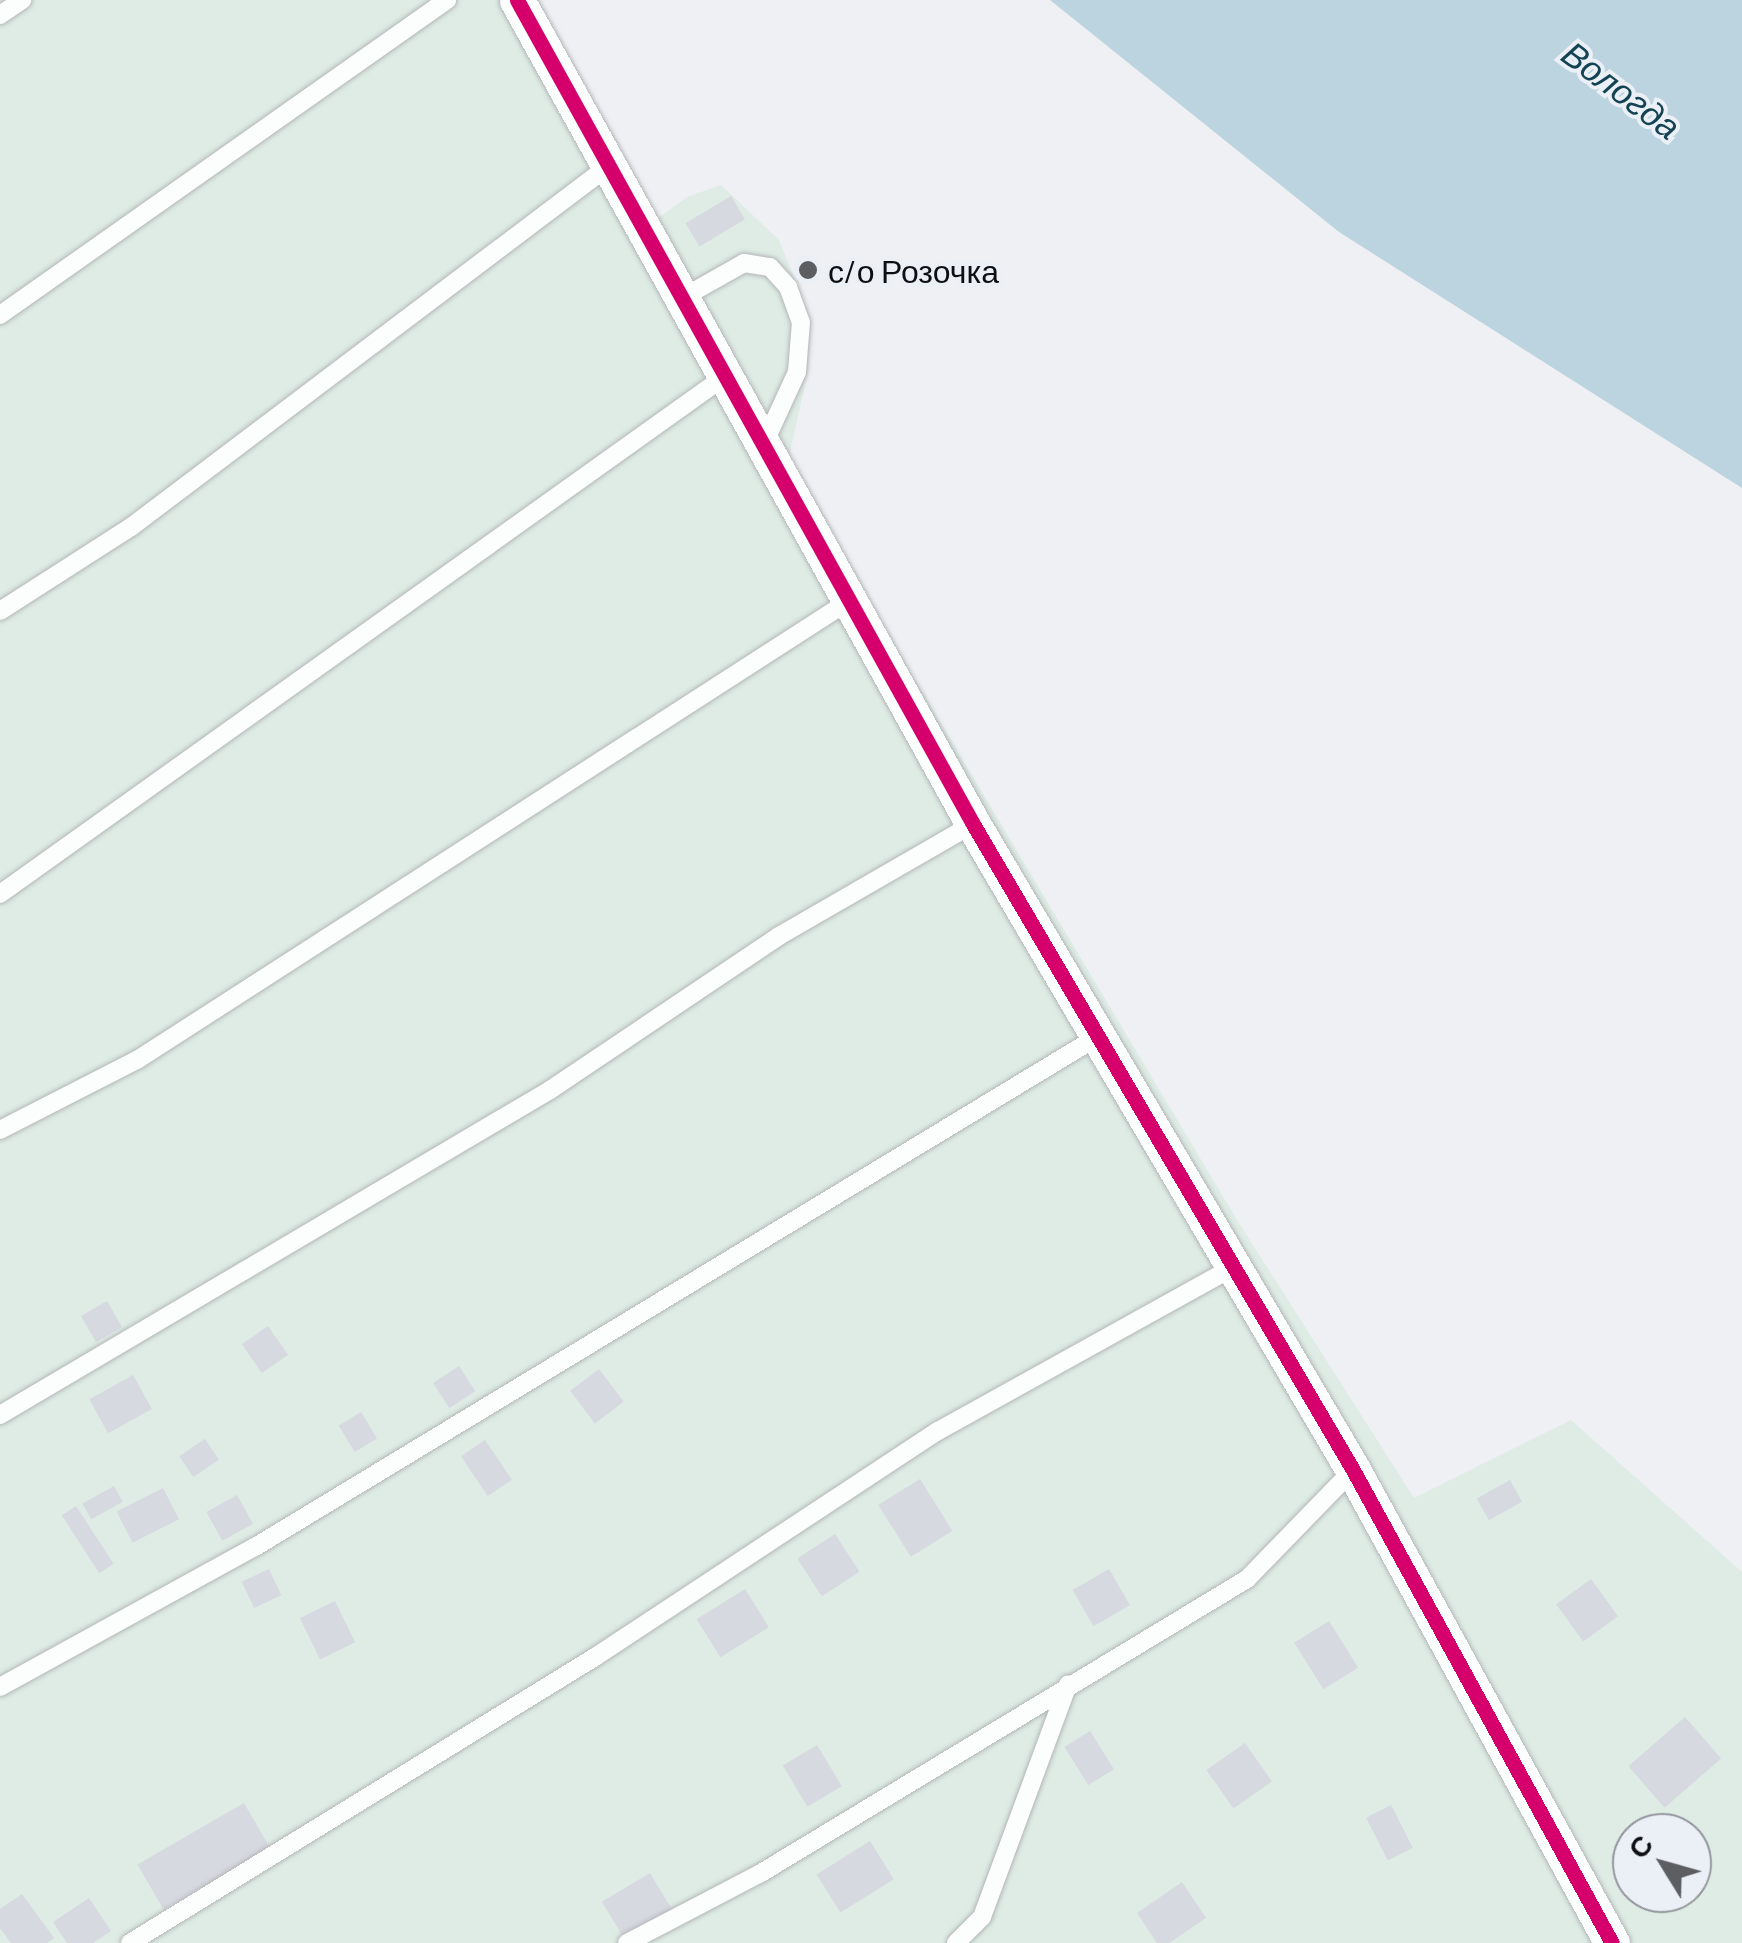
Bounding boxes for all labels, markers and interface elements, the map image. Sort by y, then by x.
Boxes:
water label: Вологда [1555,31,1689,147]
place label: с/о Розочка [828,251,999,289]
marker: с/о Розочка [797,259,819,281]
north arrow [1612,1813,1712,1913]
text: С [1620,1828,1659,1864]

